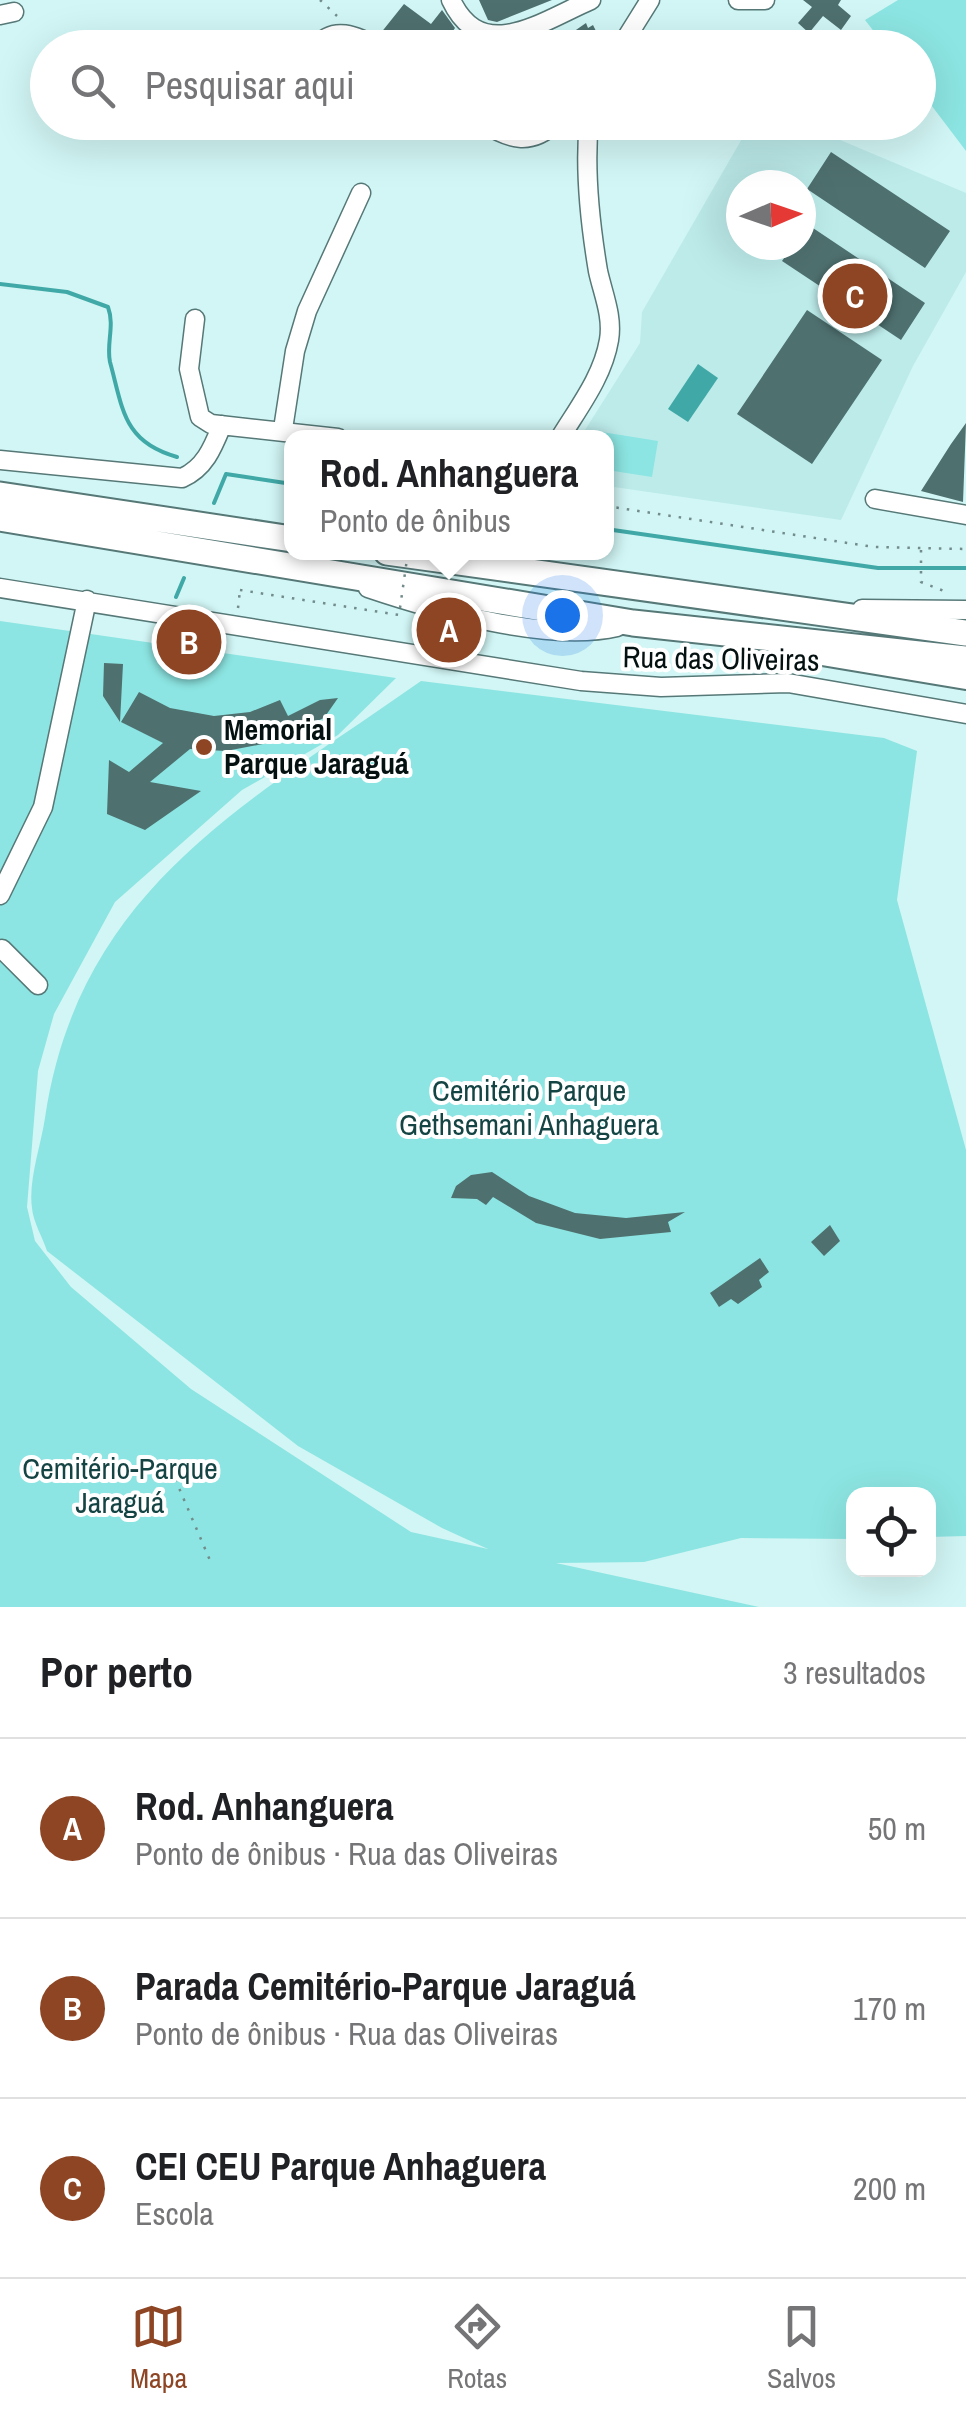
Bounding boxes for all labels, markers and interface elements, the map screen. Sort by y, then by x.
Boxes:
search box [30,30,936,140]
icon: search [65,58,120,113]
text: Pesquisar aqui [145,60,355,111]
north arrow [726,170,816,260]
pin: C [822,258,888,334]
popup [284,430,614,560]
text: Rod. Anhanguera [320,448,578,499]
text: Ponto de ônibus [320,499,511,542]
your location [537,590,588,641]
pin: A [416,592,482,668]
pin: B [156,604,222,680]
street label: Rua das Oliveiras [622,636,820,680]
place label: Memorial Parque Jaraguá [224,709,409,783]
marker: Memorial Parque Jaraguá [193,736,215,758]
park label: Cemitério Parque Gethsemani Anhaguera [399,1070,659,1144]
park label: Cemitério-Parque Jaraguá [22,1448,218,1522]
map controls [846,1487,936,1577]
button: locate [846,1487,936,1577]
text: Por perto [40,1644,193,1700]
text: 3 resultados [783,1651,926,1694]
text: Rod. Anhanguera [135,1781,394,1832]
text: A [63,1807,82,1850]
text: 50 m [868,1807,926,1850]
text: Ponto de ônibus · Rua das Oliveiras [135,1832,558,1875]
text: Parada Cemitério-Parque Jaraguá [135,1961,636,2012]
text: B [63,1987,82,2030]
text: 170 m [853,1987,926,2030]
text: Ponto de ônibus · Rua das Oliveiras [135,2012,558,2055]
text: CEI CEU Parque Anhaguera [135,2141,546,2192]
text: C [63,2167,82,2210]
text: 200 m [853,2167,926,2210]
text: Escola [135,2192,214,2235]
tab: Mapa [130,2299,187,2397]
tab: Rotas [447,2299,507,2397]
tab: Salvos [767,2299,836,2397]

